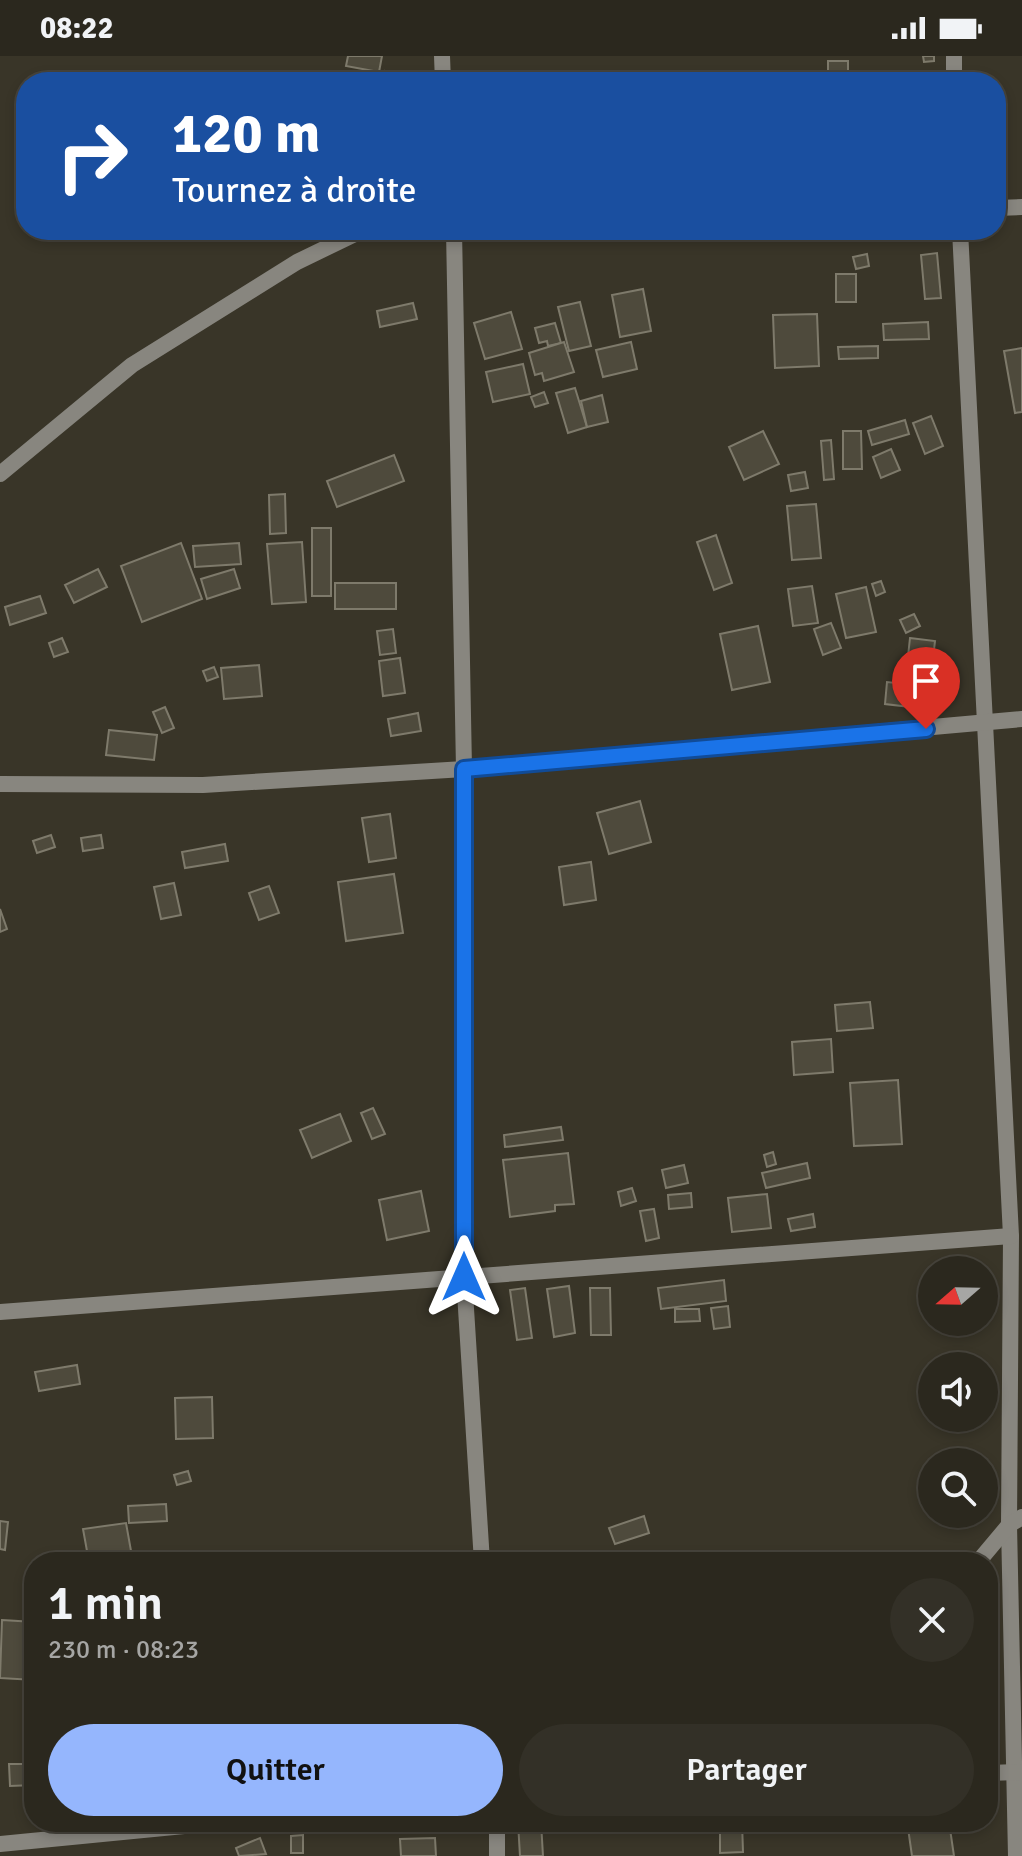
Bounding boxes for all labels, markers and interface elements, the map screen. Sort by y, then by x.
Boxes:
text: 08:22 [40,10,114,47]
text: 120 m [172,99,320,168]
icon: right [40,104,144,208]
text: Tournez à droite [172,168,416,213]
pin [892,647,960,729]
icon: arrive [904,659,948,703]
position arrow [422,1235,506,1319]
north arrow [918,1256,998,1336]
map controls [918,1256,998,1528]
button: sound [918,1352,998,1432]
button: search [918,1448,998,1528]
text: 1 min [48,1574,163,1633]
button: close [890,1578,974,1662]
text: 230 m · 08:23 [48,1634,199,1666]
button: Quitter [48,1724,503,1816]
button: Partager [519,1724,974,1816]

